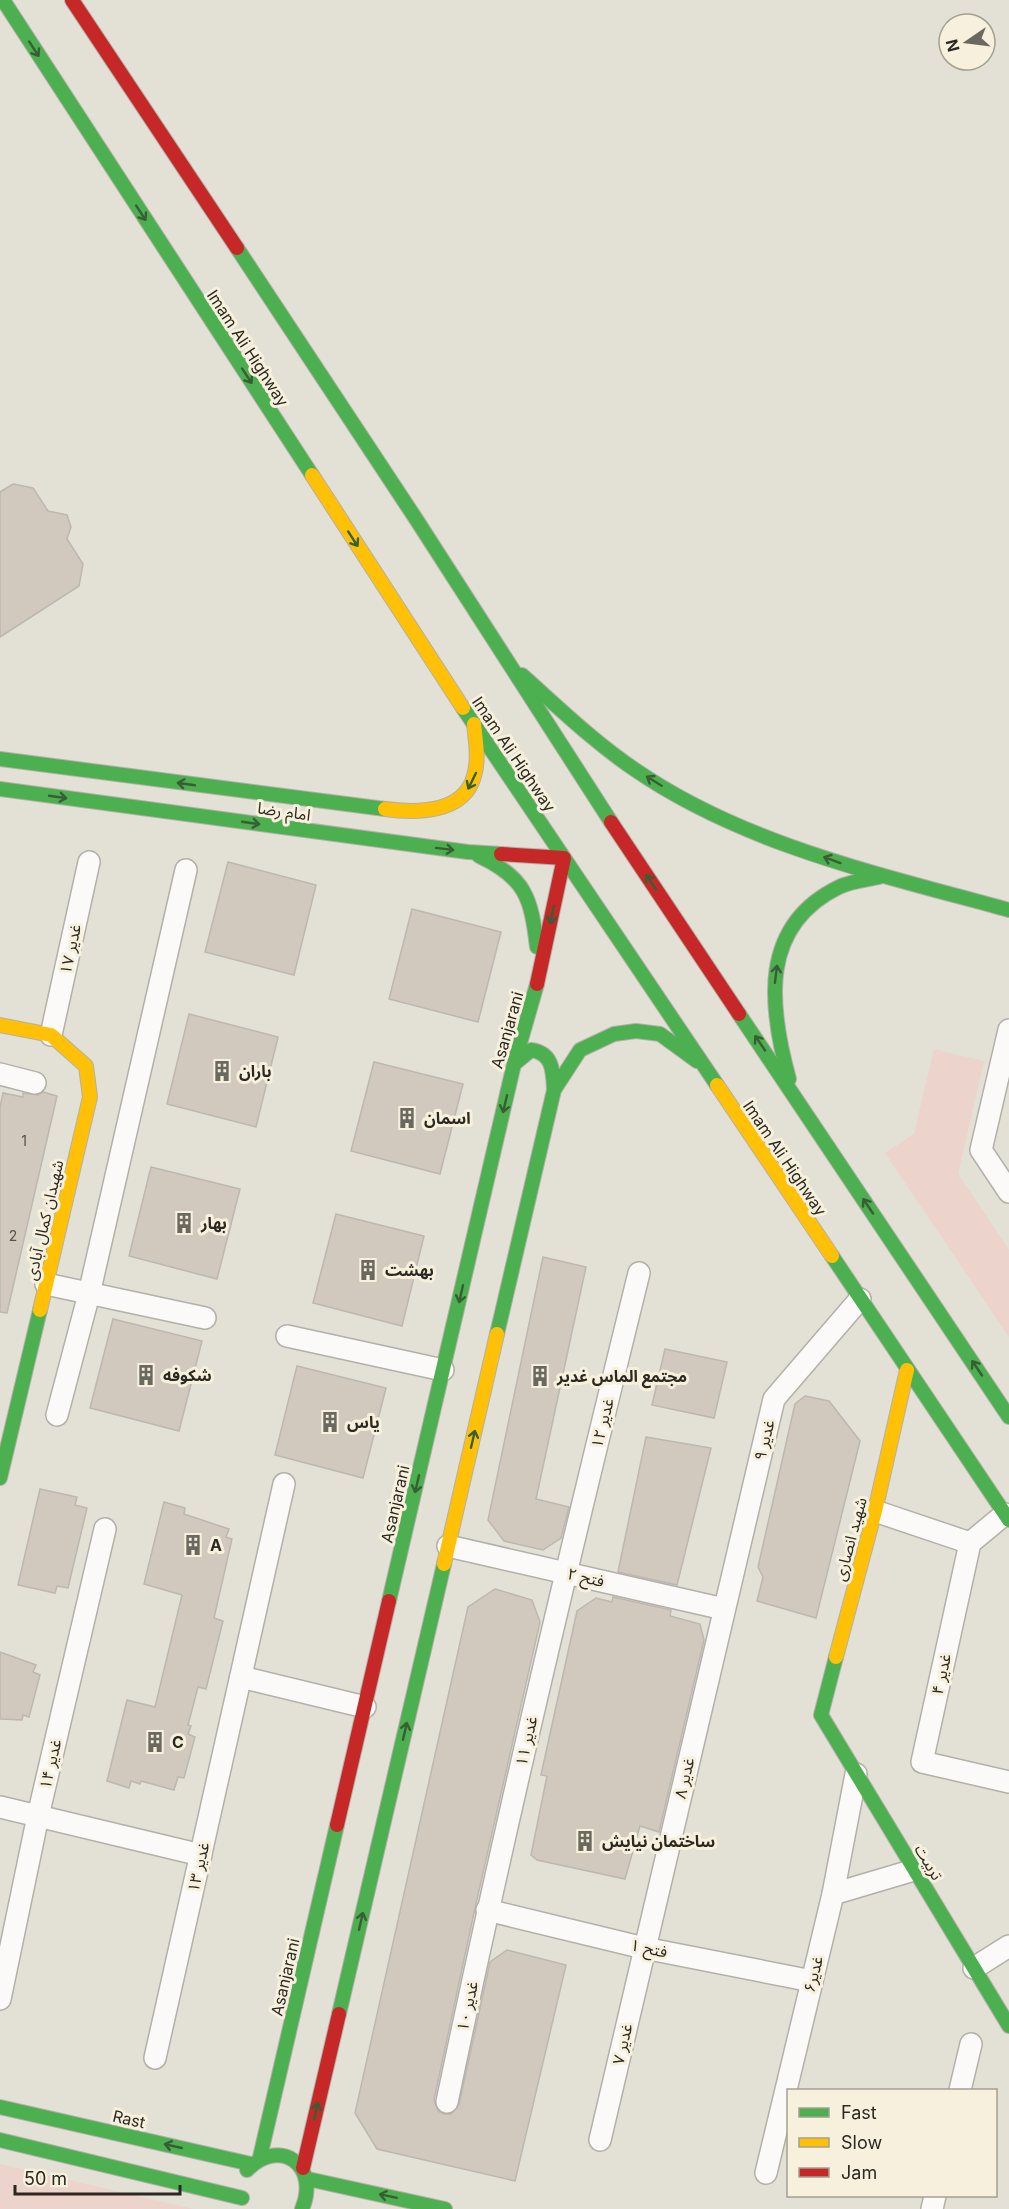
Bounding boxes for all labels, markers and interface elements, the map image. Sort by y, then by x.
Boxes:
north arrow [937,12,997,72]
text: N [941,37,964,54]
one-way arrow [29,40,41,57]
one-way arrow [135,204,147,220]
street label: Imam Ali Highway [203,286,293,410]
one-way arrow [241,367,253,384]
one-way arrow [347,531,360,548]
street label: Imam Ali Highway [468,692,560,816]
one-way arrow [465,772,477,790]
one-way arrow [646,775,663,787]
one-way arrow [177,779,197,790]
one-way arrow [48,791,67,802]
street label: امام رضا [256,797,312,828]
one-way arrow [241,818,261,829]
one-way arrow [434,843,454,854]
one-way arrow [823,854,842,865]
one-way arrow [645,874,657,890]
one-way arrow [546,905,557,925]
street label: غدیر ۱۷ [55,922,85,976]
one-way arrow [771,964,782,984]
street label: Asanjarani [486,989,528,1071]
one-way arrow [754,1036,766,1052]
building icon: باران [210,1059,234,1083]
place label: باران [239,1061,272,1081]
one-way arrow [498,1095,510,1114]
street label: Imam Ali Highway [739,1096,831,1220]
building icon: اسمان [395,1106,419,1130]
place label: اسمان [424,1108,471,1128]
house number: 1 [21,1132,27,1149]
street label: شهیدان کمال آبادی [20,1158,69,1282]
one-way arrow [862,1197,875,1214]
building icon: بهار [172,1211,196,1235]
place label: بهار [200,1213,227,1233]
house number: 2 [9,1227,17,1244]
building icon: بهشت [356,1258,380,1282]
place label: بهشت [385,1260,434,1280]
one-way arrow [454,1284,466,1303]
one-way arrow [970,1360,982,1377]
building icon: شکوفه [134,1363,158,1387]
building icon: مجتمع الماس غدیر [528,1364,552,1388]
place label: شکوفه [163,1365,212,1385]
place label: مجتمع الماس غدیر [556,1366,687,1389]
street label: غدیر ۱۲ [586,1396,618,1450]
building icon: یاس [318,1410,342,1434]
place label: یاس [347,1412,380,1432]
street label: غدیر ۹ [749,1418,779,1462]
one-way arrow [468,1430,479,1449]
street label: Asanjarani [376,1463,414,1545]
one-way arrow [411,1474,422,1494]
street label: شهید انصاری [829,1495,871,1583]
building icon: A [181,1533,205,1557]
place label: A [210,1535,222,1555]
street label: فتح ۲ [565,1563,606,1594]
street label: غدیر ۴ [927,1652,955,1696]
street label: غدیر ۱۱ [511,1714,541,1768]
one-way arrow [400,1722,411,1742]
building icon: C [143,1730,167,1754]
place label: C [172,1732,184,1752]
street label: غدیر ۱۴ [35,1737,65,1791]
street label: غدیر ۸ [670,1756,698,1800]
building icon: ساختمان نیایش [573,1829,597,1853]
place label: ساختمان نیایش [602,1831,715,1851]
street label: غدیر ۱۳ [183,1840,213,1894]
street label: تربیت [911,1840,948,1884]
one-way arrow [355,1912,367,1931]
street label: فتح ۱ [628,1934,669,1965]
street label: Asanjarani [266,1936,304,2018]
street label: غدیر۶ [799,1954,827,1994]
street label: غدیر ۱۰ [452,1979,482,2033]
street label: غدیر ۷ [608,2022,636,2066]
legend [787,2089,997,2197]
one-way arrow [311,2102,323,2121]
text: Fast [841,2102,877,2123]
street label: Rast [111,2106,147,2132]
text: Slow [841,2132,882,2153]
one-way arrow [164,2140,183,2152]
scale bar [15,2158,180,2196]
text: Jam [841,2162,877,2183]
text: 50 m [24,2168,67,2189]
one-way arrow [379,2190,398,2202]

